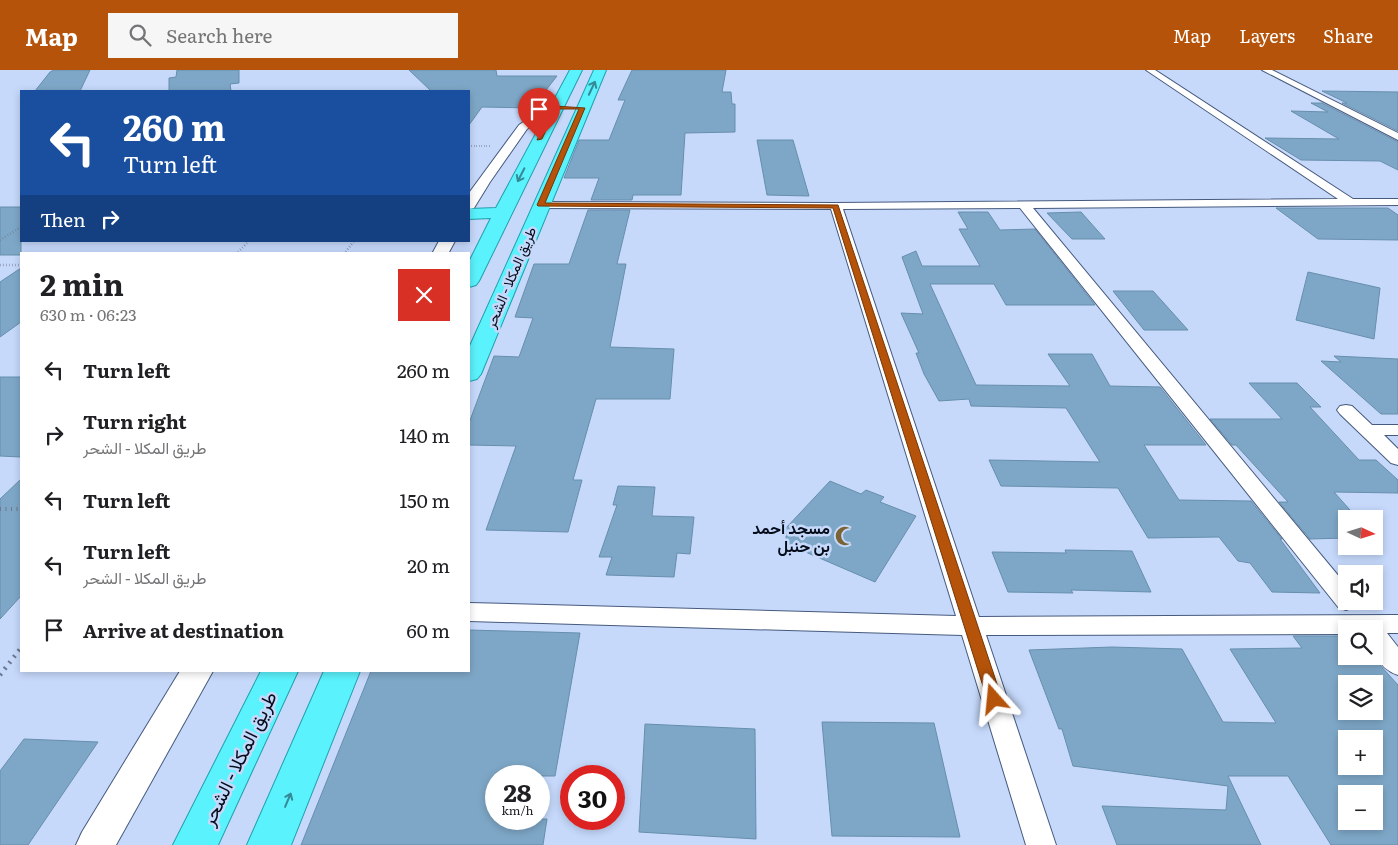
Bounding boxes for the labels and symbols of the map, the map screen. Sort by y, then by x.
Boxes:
one-way arrow [587,81,597,96]
pin [518,88,560,139]
one-way arrow [516,167,525,182]
street label: طريق المكلا - الشحر [479,223,540,332]
north arrow [1338,510,1382,555]
place label: مسجد أحمد بن حنبل [752,515,830,557]
mosque icon: مسجد أحمد بن حنبل [834,525,856,547]
position arrow [967,672,1019,724]
street label: طريق المكلا - الشحر [193,686,283,831]
speed limit sign: 30 [560,765,625,830]
one-way arrow [284,793,293,808]

